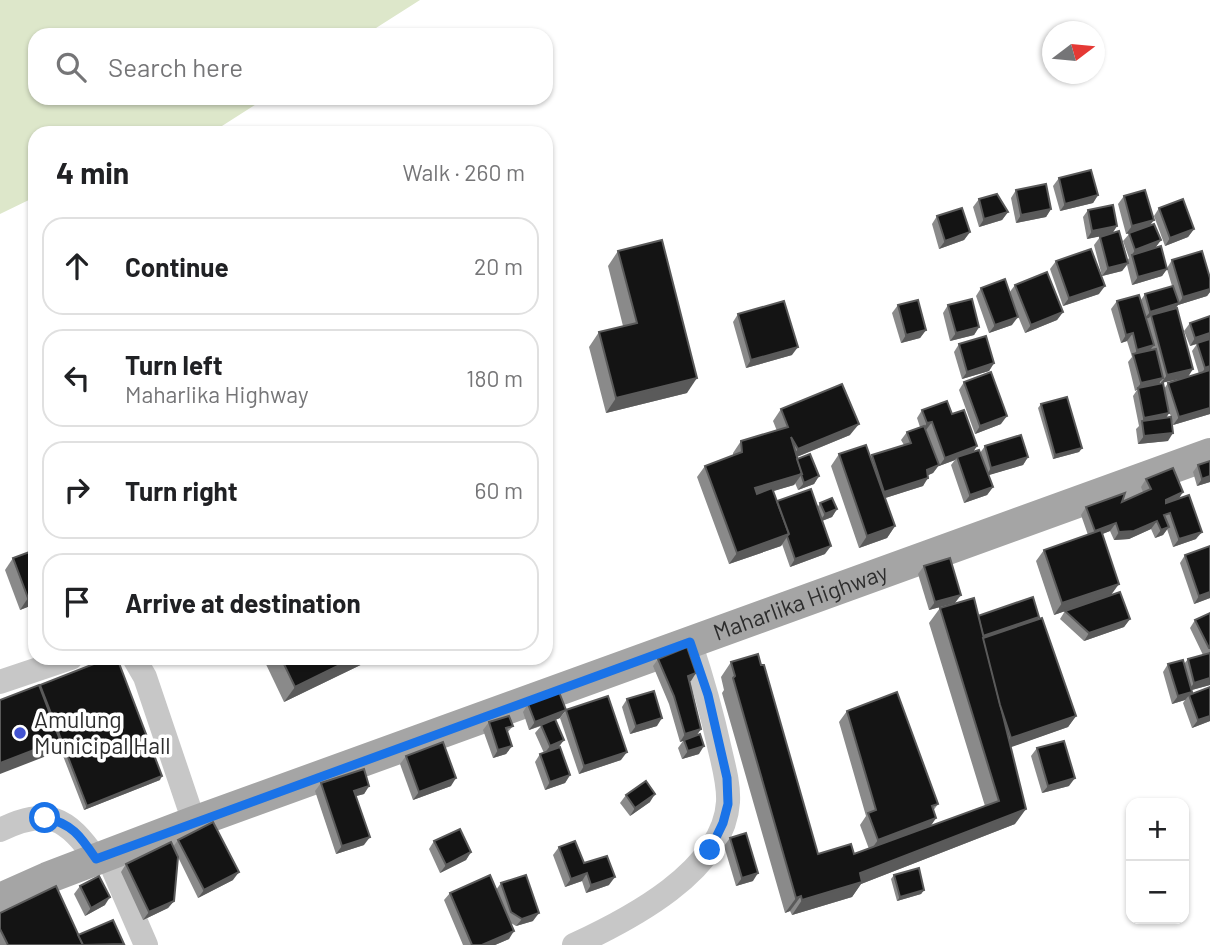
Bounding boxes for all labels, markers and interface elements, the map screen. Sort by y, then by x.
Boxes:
north arrow [1042,21,1105,84]
search box [28,28,553,105]
icon: search [52,48,90,86]
text: Search here [108,51,243,82]
text: 4 min [56,154,129,190]
text: Walk · 260 m [403,158,525,186]
icon: ahead [58,247,96,285]
text: Continue [125,251,229,282]
text: 20 m [474,252,523,280]
text: Turn left [125,349,223,380]
icon: left [58,359,96,397]
text: 180 m [466,364,523,392]
text: Maharlika Highway [125,380,309,408]
icon: right [58,471,96,509]
text: Turn right [125,475,238,506]
text: 60 m [475,476,523,504]
street label: Maharlika Highway [709,557,892,646]
icon: arrive [58,583,96,621]
text: Arrive at destination [125,587,361,618]
place label: Amulung Municipal Hall [34,705,171,759]
marker: Amulung Municipal Hall [12,725,28,741]
map controls [1126,798,1189,924]
button: + [1126,798,1189,861]
route start [29,802,60,833]
route end [694,834,725,865]
button: − [1126,861,1189,924]

